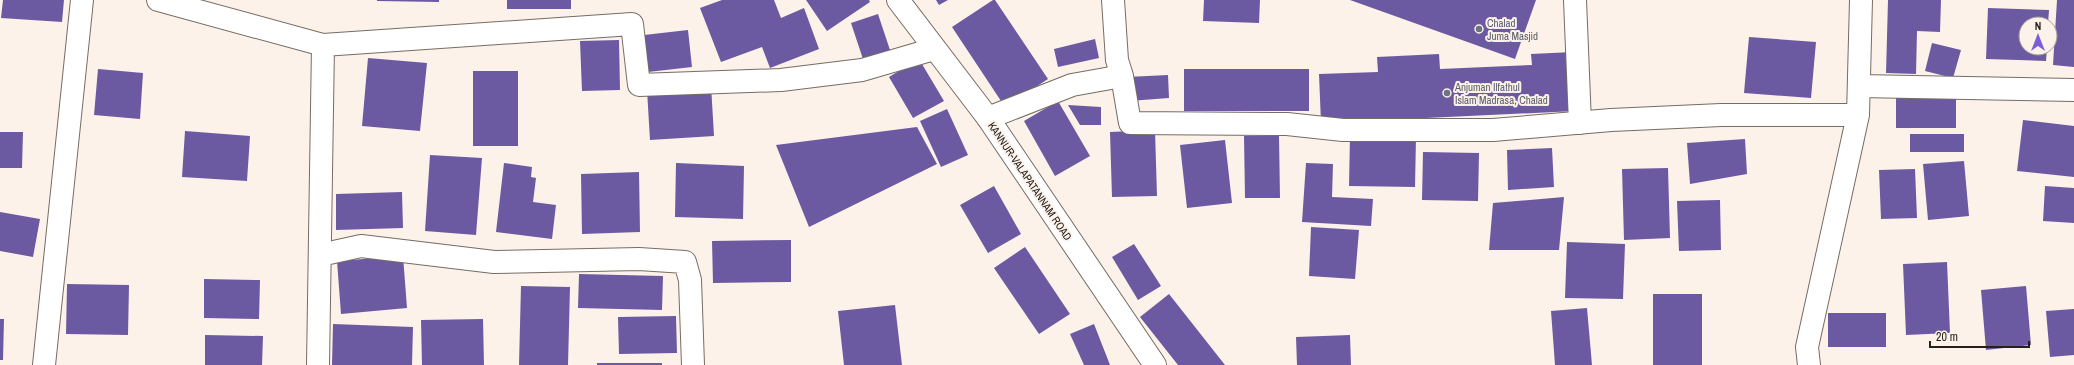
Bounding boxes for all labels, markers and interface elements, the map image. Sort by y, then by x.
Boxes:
place label: Chalad Juma Masjid [1487,16,1538,43]
north arrow [2018,16,2058,56]
text: N [2035,19,2041,33]
marker: Chalad Juma Masjid [1474,24,1484,34]
place label: Anjuman Ilfathul Islam Madrasa, Chalad [1454,80,1548,107]
marker: Anjuman Ilfathul Islam Madrasa, Chalad [1442,88,1452,98]
street label: KANNUR-VALAPATANNAM ROAD [985,119,1075,243]
scale bar [1930,323,2029,349]
text: 20 m [1936,329,1958,345]

